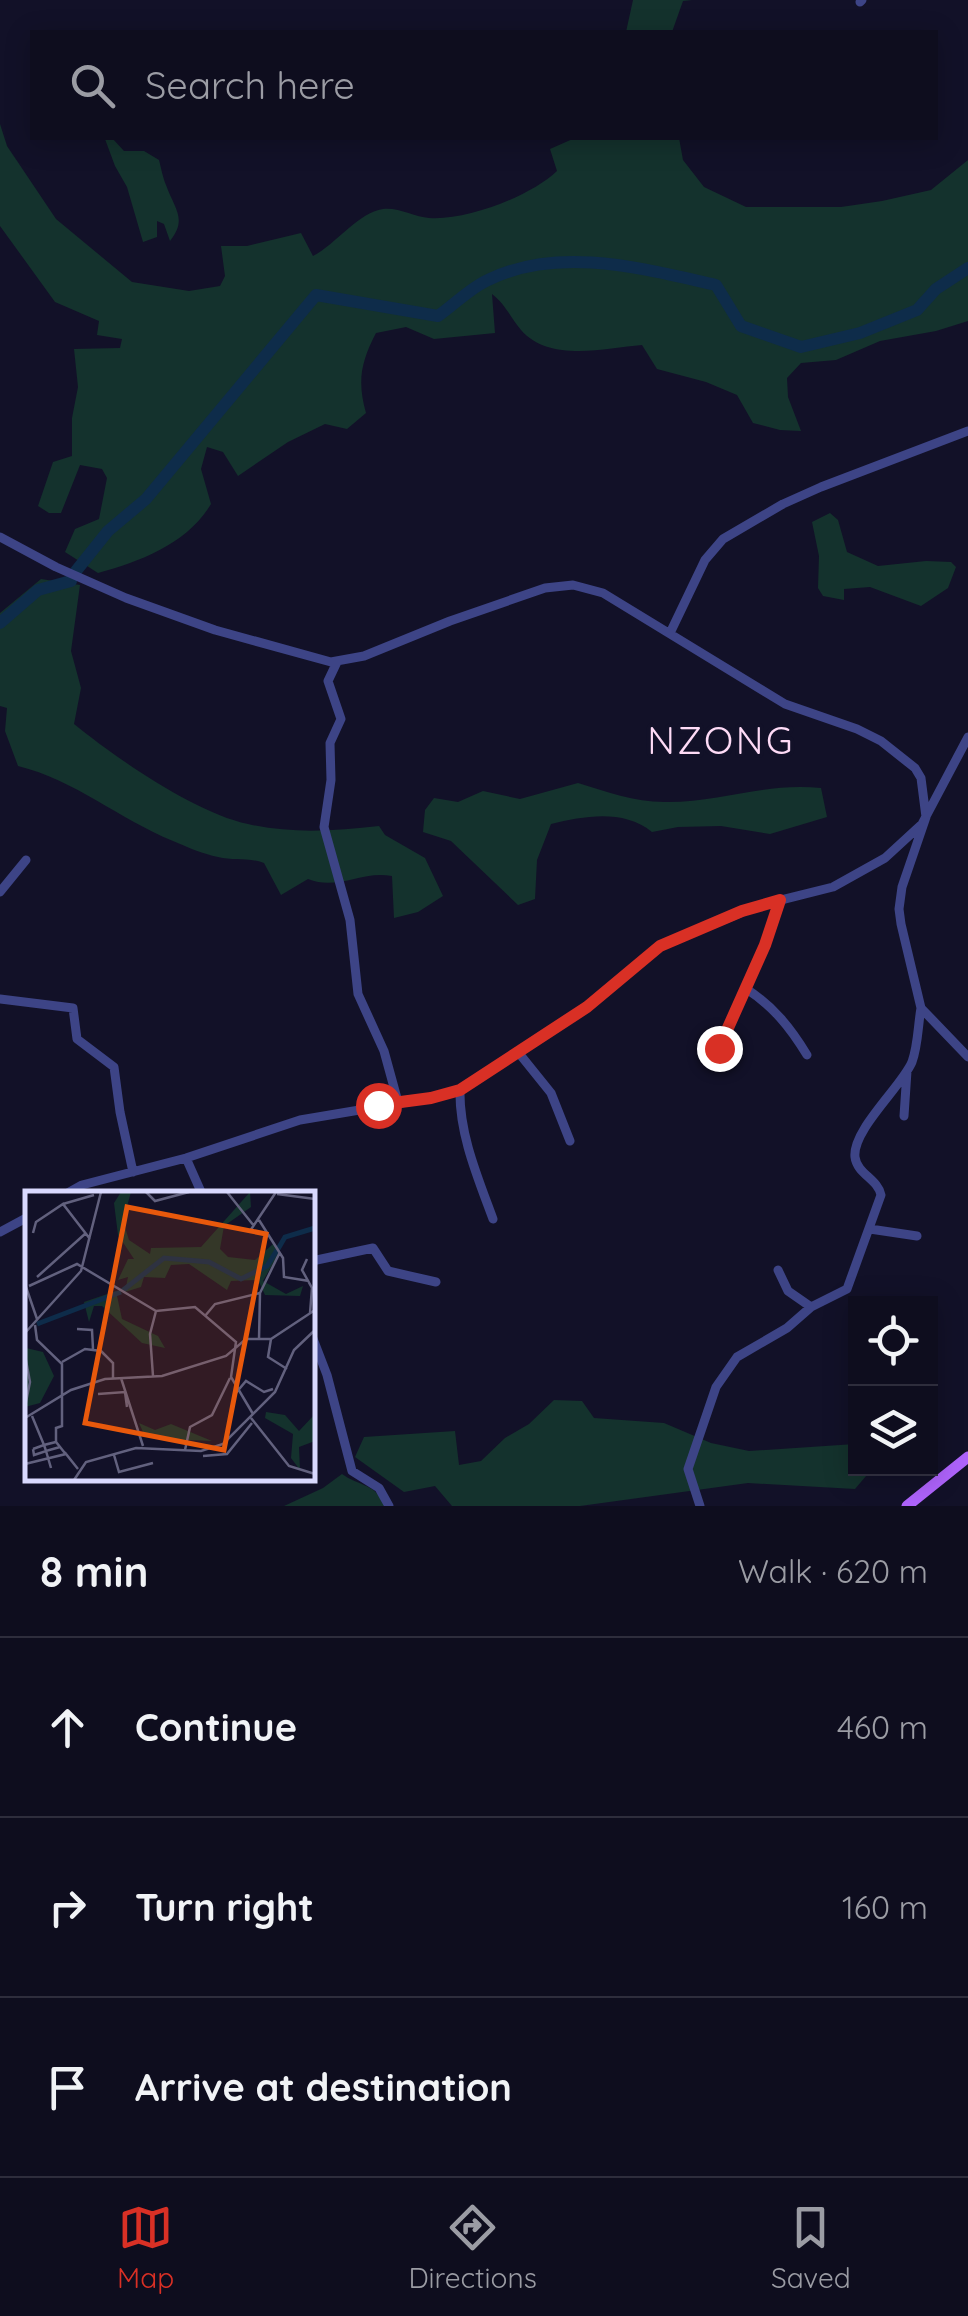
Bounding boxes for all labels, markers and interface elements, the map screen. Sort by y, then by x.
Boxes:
search box [30,30,938,140]
icon: search [65,58,120,113]
text: Search here [145,61,355,109]
district label: NZONG [647,716,795,764]
route end [697,1026,743,1072]
route start [356,1083,402,1129]
inset map [25,1191,315,1481]
map controls [848,1296,938,1476]
button: locate [848,1296,938,1386]
button: layers [848,1386,938,1476]
text: 8 min [40,1545,148,1598]
text: Walk · 620 m [738,1551,928,1591]
icon: ahead [40,1700,95,1755]
text: Continue [135,1703,297,1751]
text: 460 m [837,1707,928,1747]
icon: right [40,1880,95,1935]
text: Turn right [135,1883,314,1931]
text: 160 m [842,1887,928,1927]
icon: arrive [40,2060,95,2115]
text: Arrive at destination [135,2063,512,2111]
tab: Map [117,2200,174,2295]
tab: Directions [408,2200,537,2295]
tab: Saved [771,2200,851,2295]

